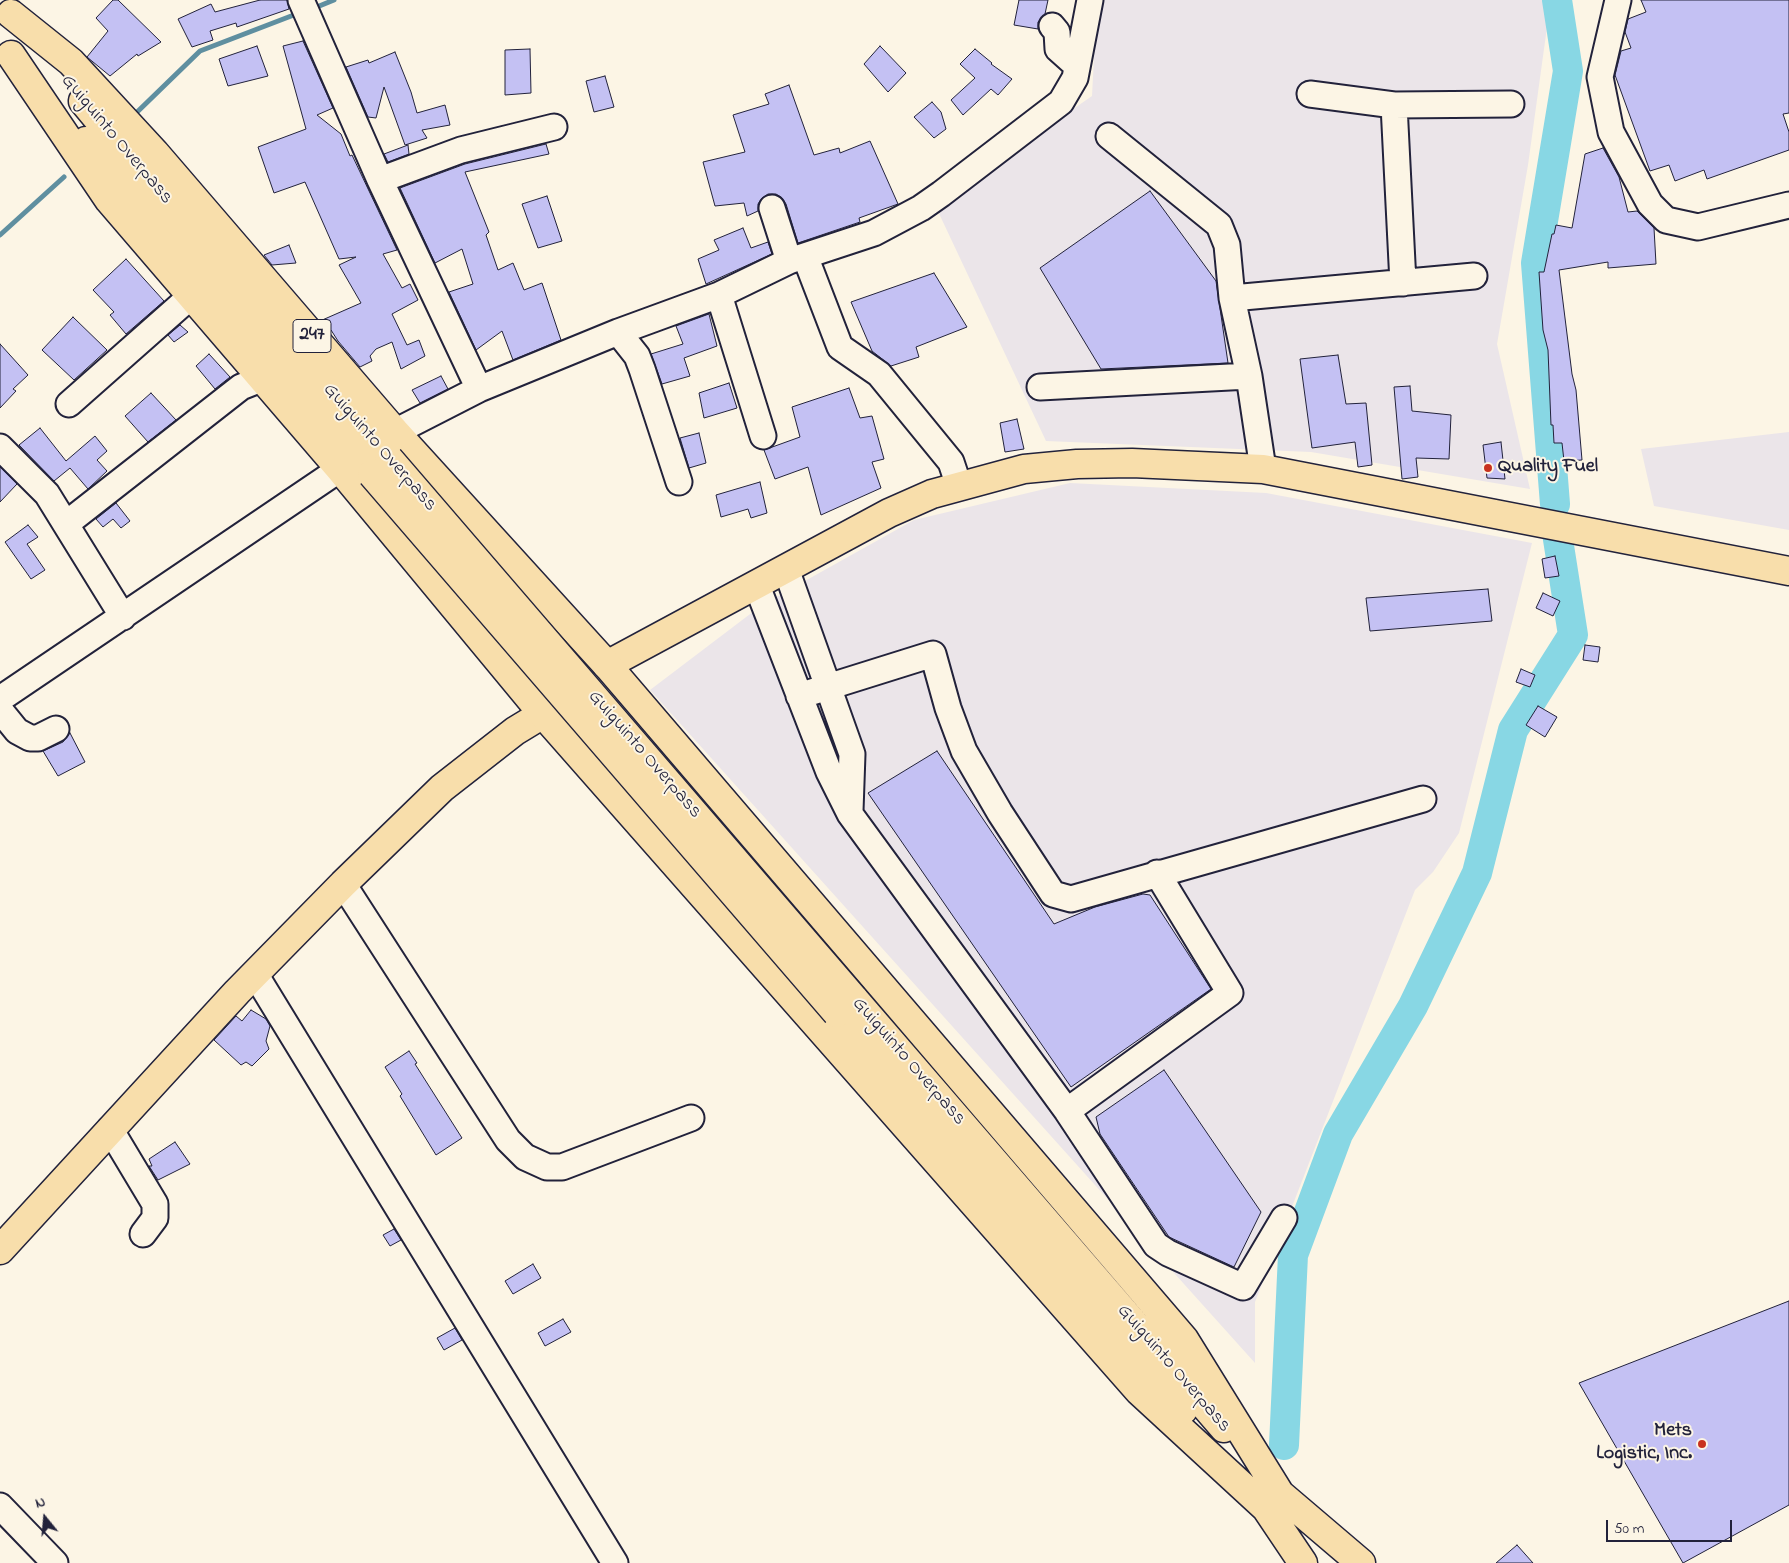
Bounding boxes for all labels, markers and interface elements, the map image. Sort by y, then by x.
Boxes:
street label: Guiguinto Overpass [55,70,177,210]
road number: 247 [293,320,331,352]
street label: Guiguinto Overpass [317,379,441,517]
place label: Quality Fuel [1498,456,1598,480]
marker: Quality Fuel [1482,462,1494,474]
street label: Guiguinto Overpass [582,686,706,824]
street label: Guiguinto Overpass [846,993,970,1131]
street label: Guiguinto Overpass [1111,1300,1235,1438]
place label: Mets Logistic, Inc. [1596,1420,1692,1467]
marker: Mets Logistic, Inc. [1696,1438,1708,1450]
text: N [33,1492,48,1515]
north arrow [20,1493,70,1543]
scale bar [1609,1510,1735,1542]
text: 50 m [1614,1518,1644,1540]

